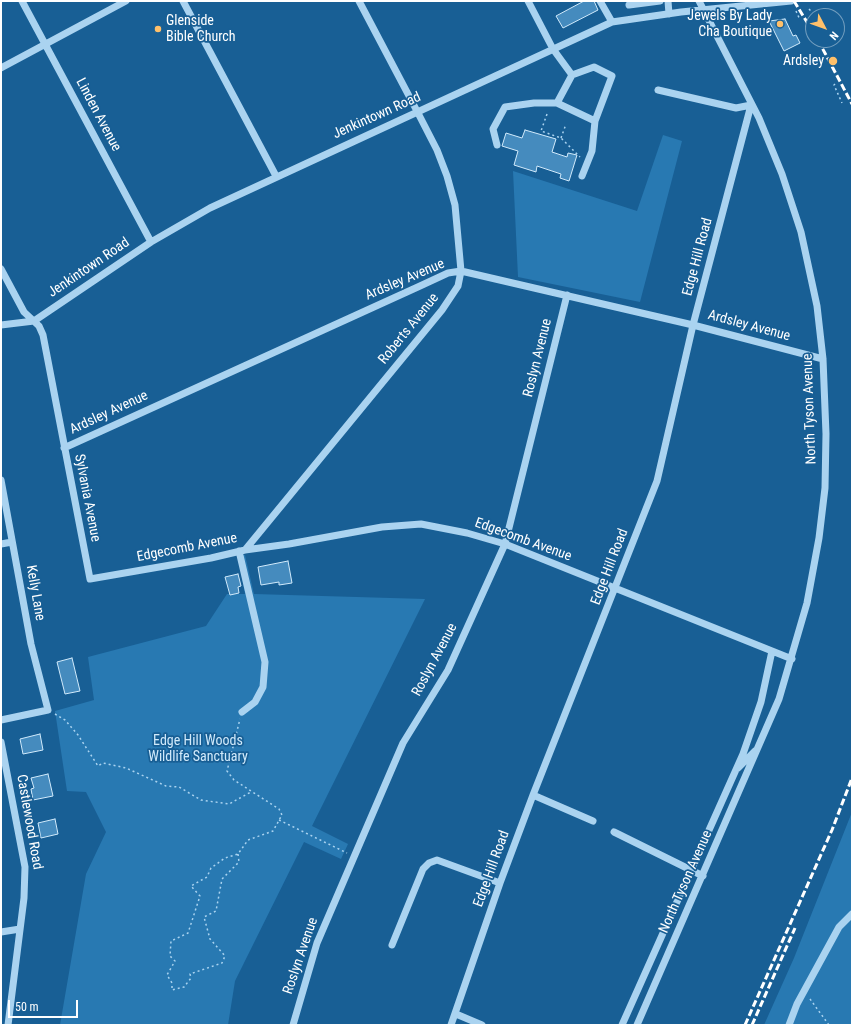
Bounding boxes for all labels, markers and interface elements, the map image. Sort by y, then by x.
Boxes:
place label: Jewels By Lady Cha Boutique [687,8,772,40]
north arrow [805,8,845,48]
place label: Glenside Bible Church [166,13,236,46]
marker: Jewels By Lady Cha Boutique [775,19,785,29]
marker: Glenside Bible Church [153,24,163,34]
text: N [827,29,841,42]
place label: Ardsley [783,53,824,69]
marker: Ardsley [827,55,839,67]
street label: Linden Avenue [72,76,124,154]
street label: Jenkintown Road [330,89,424,143]
street label: Edge Hill Road [680,216,716,298]
street label: Jenkintown Road [45,235,133,301]
street label: Ardsley Avenue [363,256,447,304]
street label: Roberts Avenue [375,290,443,368]
street label: Ardsley Avenue [706,307,792,345]
street label: Roslyn Avenue [520,317,556,399]
street label: North Tyson Avenue [800,353,820,465]
street label: Ardsley Avenue [67,388,151,438]
street label: Sylvania Avenue [70,453,104,543]
street label: Edgecomb Avenue [472,515,574,565]
street label: Edge Hill Road [588,527,632,607]
street label: Edgecomb Avenue [135,530,239,566]
street label: Kelly Lane [22,564,48,622]
street label: Roslyn Avenue [409,621,461,699]
park label: Edge Hill Woods Wildlife Sanctuary [148,733,248,766]
street label: Castlewood Road [12,773,46,871]
street label: Edge Hill Road [470,828,514,910]
street label: North Tyson Avenue [656,828,716,936]
street label: Roslyn Avenue [280,915,322,997]
scale bar [10,992,80,1018]
text: 50 m [15,1000,39,1014]

